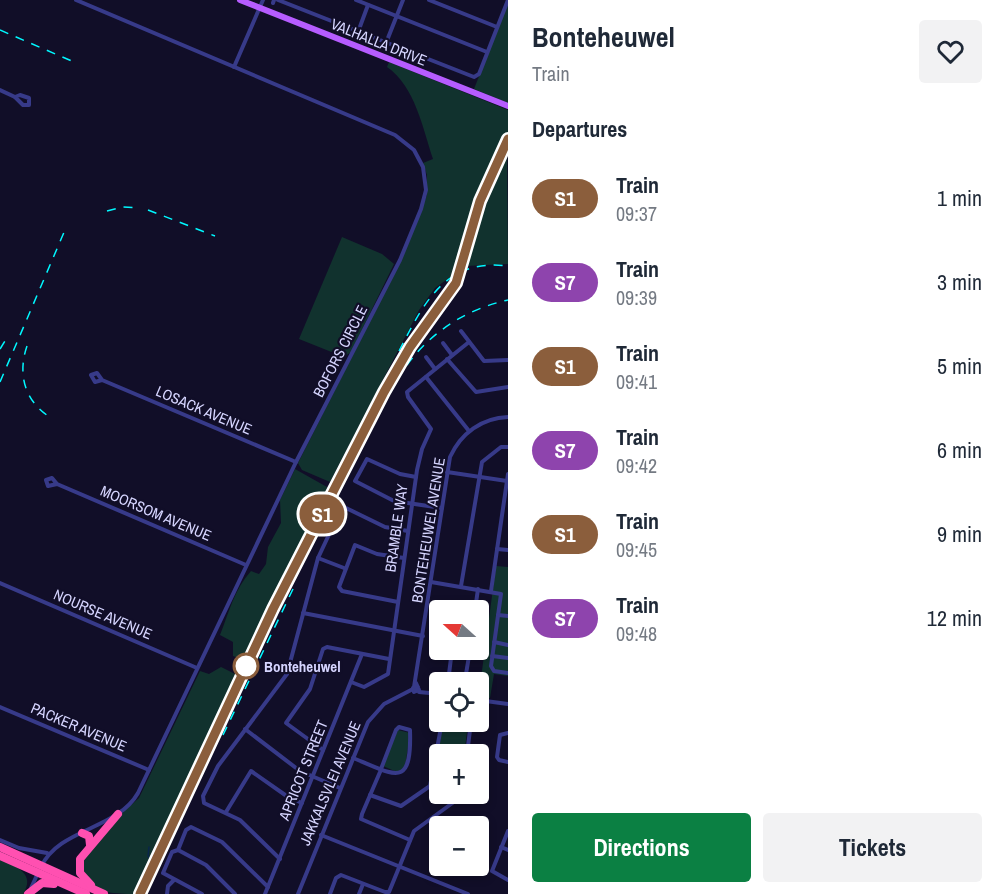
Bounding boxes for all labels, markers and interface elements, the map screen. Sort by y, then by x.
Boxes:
street label: VALHALLA DRIVE [328,13,430,71]
text: Bonteheuwel [532,18,675,56]
button: heart [919,20,982,83]
text: Train [532,60,570,87]
text: Departures [532,114,627,144]
text: Train [616,170,659,200]
text: 1 min [937,183,982,213]
text: S1 [554,184,576,213]
text: 09:37 [616,200,657,227]
text: Train [616,254,659,284]
text: 3 min [937,267,982,297]
text: S7 [554,268,576,297]
text: 09:39 [616,284,657,311]
street label: BOFORS CIRCLE [308,301,372,401]
text: Train [616,338,659,368]
text: 5 min [937,351,982,381]
text: S1 [554,352,576,381]
text: 09:41 [616,368,657,395]
street label: LOSACK AVENUE [153,380,255,440]
text: Train [616,422,659,452]
text: 6 min [937,435,982,465]
text: S7 [554,436,576,465]
text: 09:42 [616,452,657,479]
street label: BONTEHEUWEL AVENUE [406,456,450,604]
street label: MOORSOM AVENUE [97,480,215,546]
street label: BRAMBLE WAY [379,482,413,573]
line badge: S1 [295,494,349,534]
text: S1 [311,500,333,529]
text: Train [616,506,659,536]
text: 9 min [937,519,982,549]
text: S1 [554,520,576,549]
text: 09:45 [616,536,657,563]
street label: NOURSE AVENUE [51,584,155,644]
text: Train [616,590,659,620]
north arrow [429,600,489,660]
map controls [429,600,489,876]
text: 12 min [927,603,982,633]
text: S7 [554,604,576,633]
text: 09:48 [616,620,657,647]
marker: Bonteheuwel [233,653,259,679]
place label: Bonteheuwel [264,656,341,677]
button: locate [429,672,489,732]
street label: PACKER AVENUE [28,697,130,757]
street label: APRICOT STREET [273,716,333,824]
street label: JAKKALSVLEI AVENUE [294,718,366,848]
button: + [429,744,489,804]
button: Directions [532,813,751,882]
button: Tickets [763,813,982,882]
button: − [429,816,489,876]

